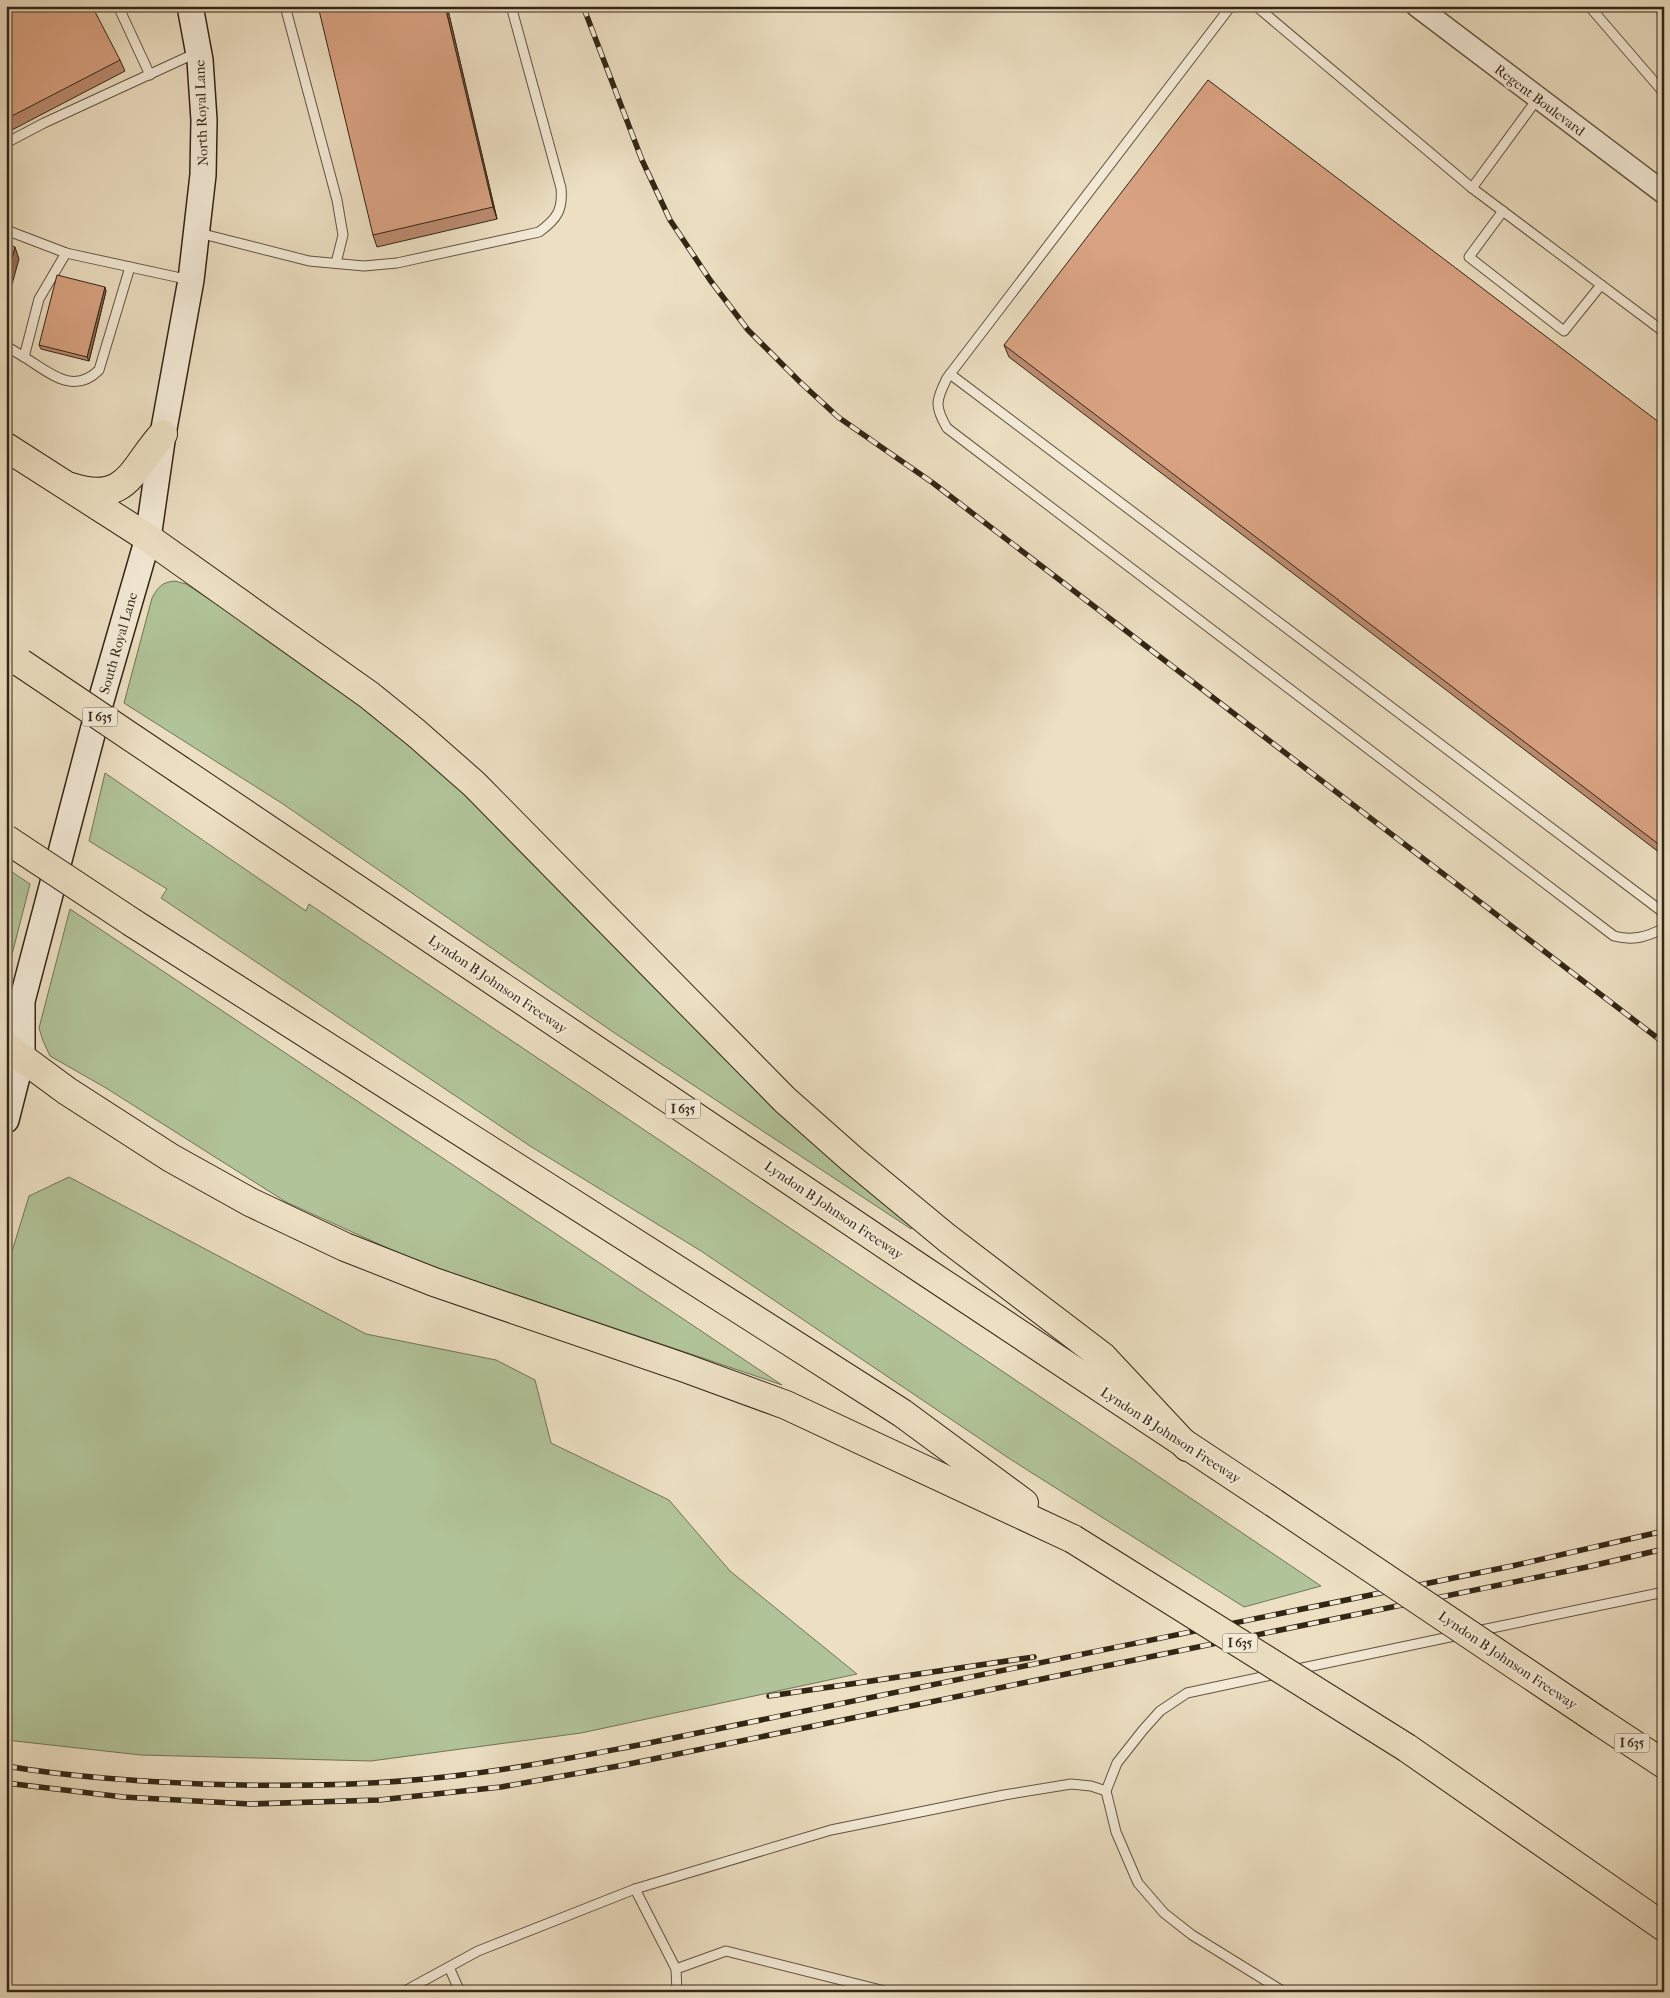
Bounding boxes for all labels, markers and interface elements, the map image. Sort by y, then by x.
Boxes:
street label: North Royal Lane [191,59,212,166]
street label: Regent Boulevard [1491,61,1588,140]
street label: South Royal Lane [96,590,141,696]
road number: I 635 [82,708,118,726]
street label: Lyndon B Johnson Freeway [425,932,571,1038]
road number: I 635 [666,1100,700,1118]
street label: Lyndon B Johnson Freeway [761,1158,907,1264]
street label: Lyndon B Johnson Freeway [1097,1384,1245,1487]
street label: Lyndon B Johnson Freeway [1435,1608,1581,1714]
road number: I 635 [1222,1634,1258,1652]
road number: I 635 [1614,1734,1650,1752]

